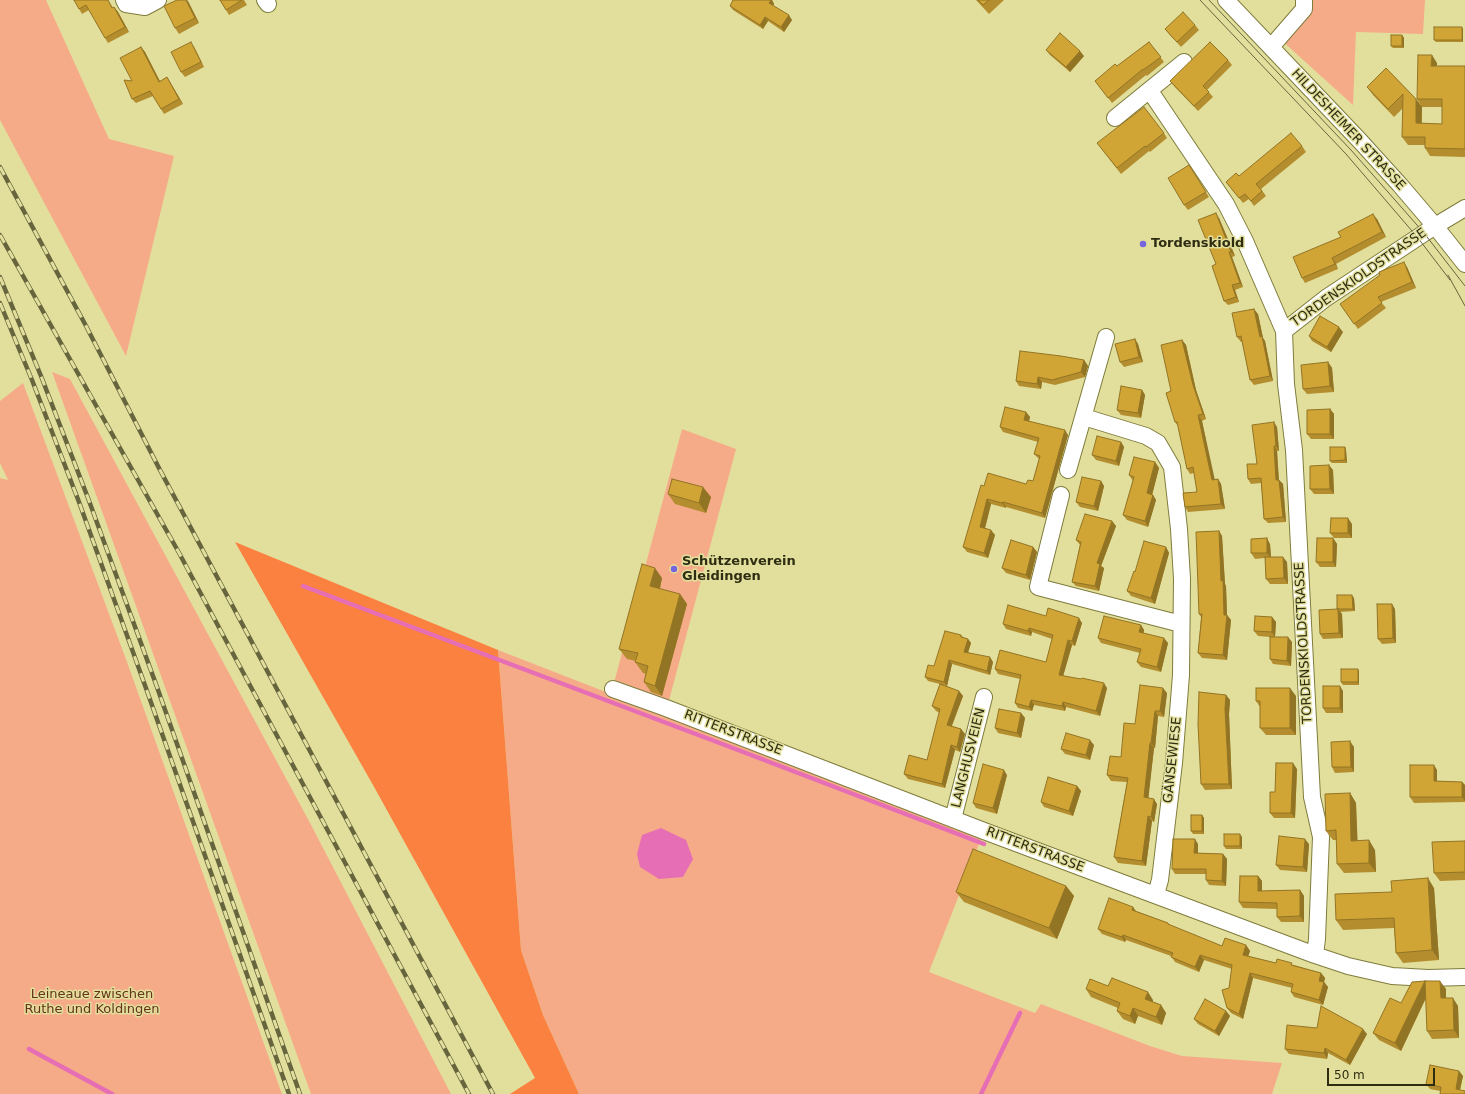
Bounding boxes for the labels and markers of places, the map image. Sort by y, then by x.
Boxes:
place label: Tordenskiold [1151,236,1244,252]
marker: Tordenskiold [1138,239,1148,249]
place label: Schützenverein Gleidingen [682,554,796,585]
marker: Schützenverein Gleidingen [669,564,679,574]

